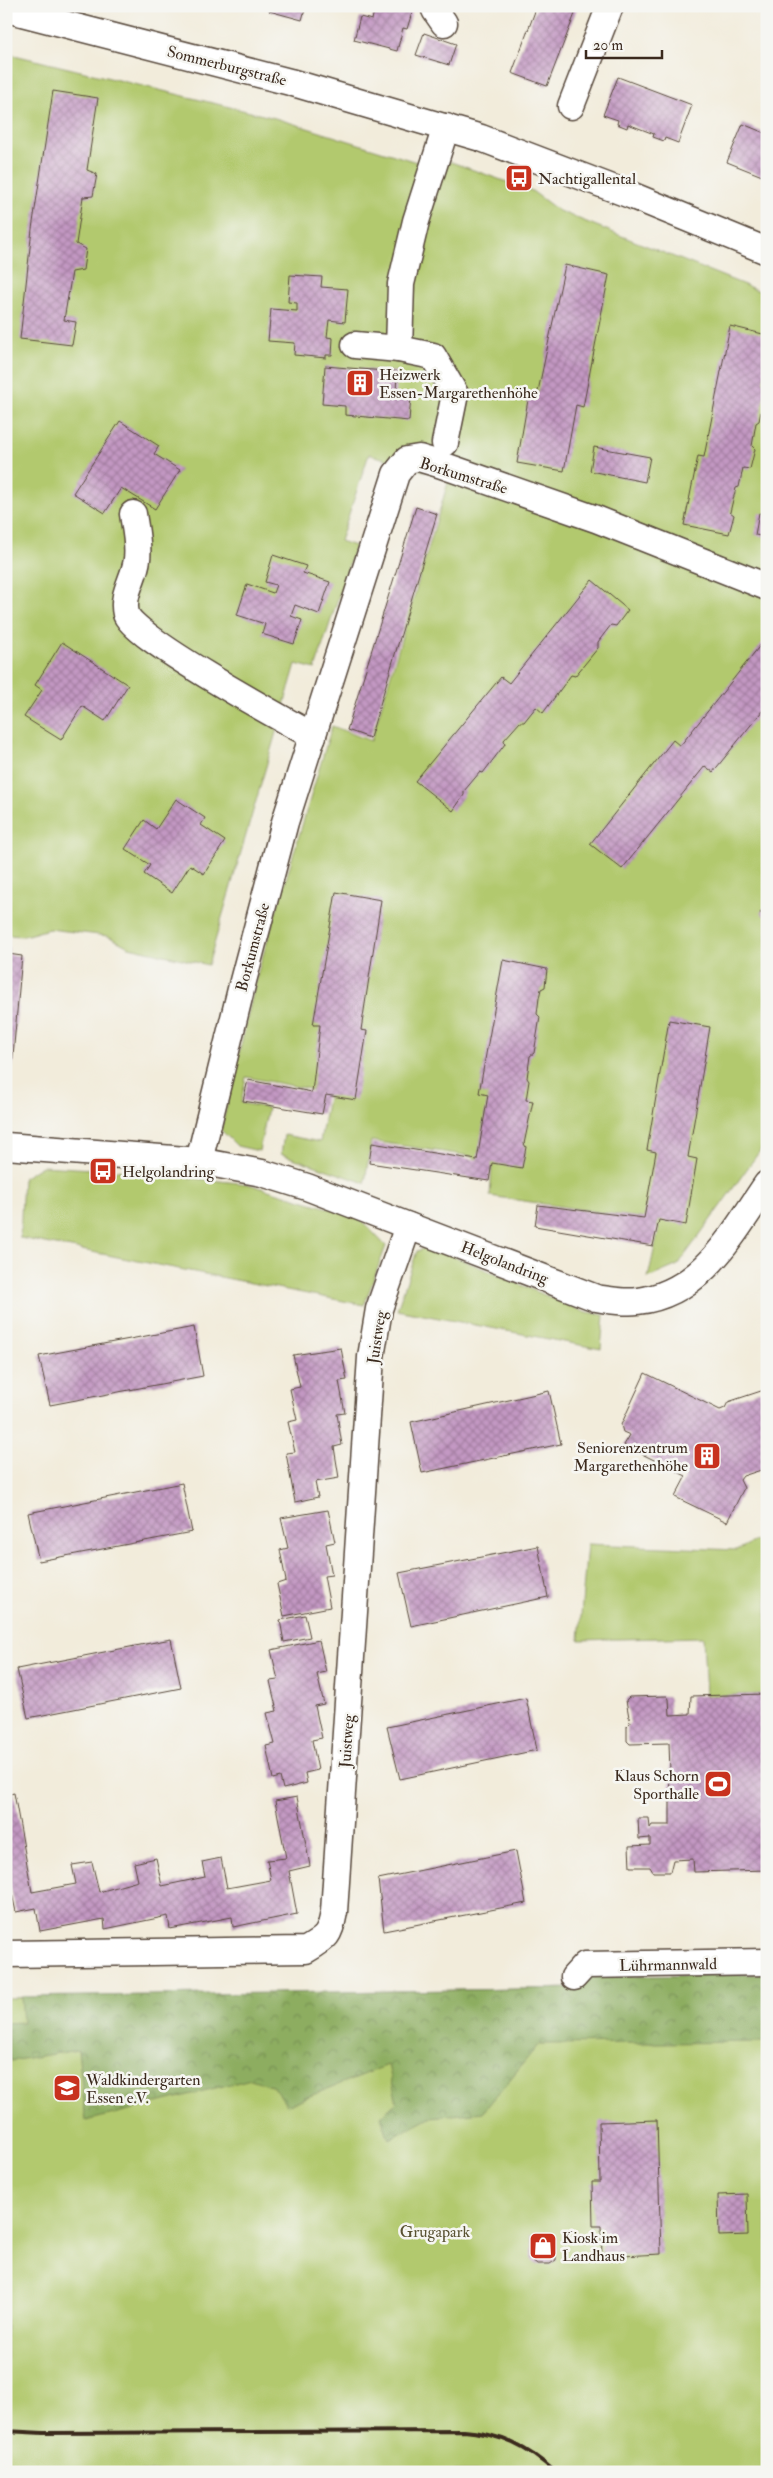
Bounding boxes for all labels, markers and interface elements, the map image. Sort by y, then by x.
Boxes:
scale bar [586,28,662,60]
text: 20 m [593,36,623,55]
street label: Sommerburgstraße [165,41,289,91]
bus stop icon: Nachtigallental [504,163,534,193]
place label: Nachtigallental [538,169,636,189]
place label: Heizwerk Essen-Margarethenhöhe [379,365,538,403]
building icon: Heizwerk Essen-Margarethenhöhe [345,368,375,398]
street label: Borkumstraße [417,453,510,499]
street label: Borkumstraße [232,900,274,994]
bus stop icon: Helgolandring [88,1156,118,1186]
place label: Helgolandring [122,1162,215,1182]
street label: Helgolandring [458,1237,552,1289]
street label: Juistweg [363,1308,392,1366]
place label: Seniorenzentrum Margarethenhöhe [573,1438,689,1476]
building icon: Seniorenzentrum Margarethenhöhe [692,1441,722,1471]
street label: Juistweg [335,1712,360,1770]
place label: Klaus Schorn Sporthalle [614,1766,699,1805]
sports icon: Klaus Schorn Sporthalle [703,1769,733,1799]
street label: Lührmannwald [619,1954,717,1976]
place label: Waldkindergarten Essen e.V. [85,2070,200,2108]
school or university icon: Waldkindergarten Essen e.V. [52,2073,82,2103]
park label: Grugapark [400,2222,471,2243]
place label: Kiosk im Landhaus [562,2228,625,2266]
shop icon: Kiosk im Landhaus [528,2231,558,2261]

